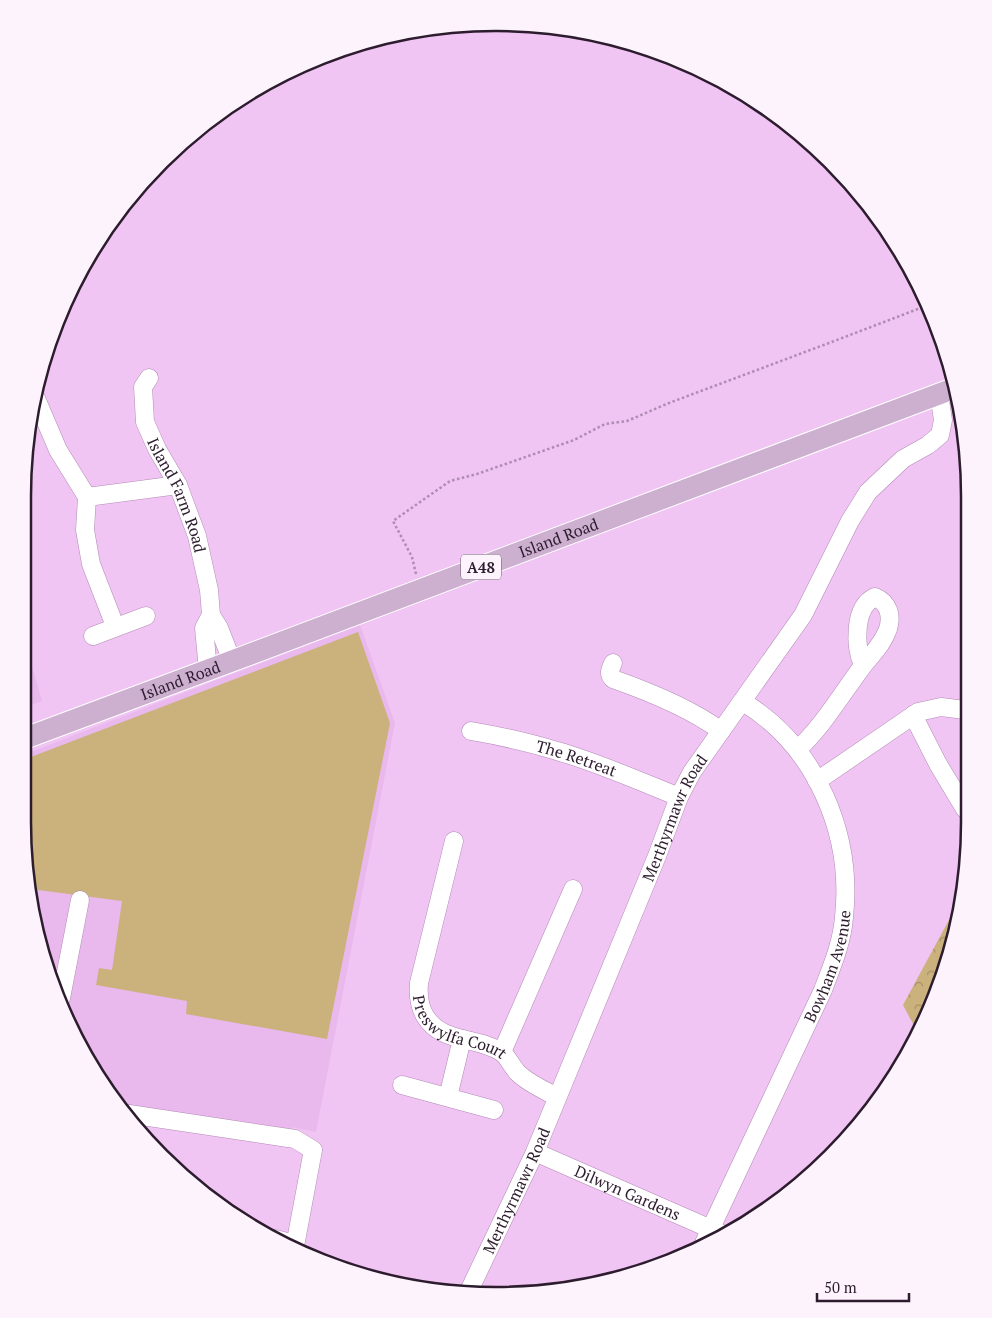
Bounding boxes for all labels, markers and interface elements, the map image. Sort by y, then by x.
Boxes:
street label: Island Farm Road [142,434,211,555]
street label: Island Road [515,513,601,563]
road number: A48 [461,554,501,580]
street label: Island Road [137,655,223,705]
street label: The Retreat [534,735,620,782]
street label: Merthyrmawr Road [637,750,712,885]
street label: Bowham Avenue [798,909,856,1026]
street label: Preswylfa Court [408,993,512,1064]
street label: Merthyrmawr Road [477,1124,555,1257]
street label: Dilwyn Gardens [571,1160,684,1225]
scale bar [817,1270,910,1302]
text: 50 m [824,1277,857,1297]

